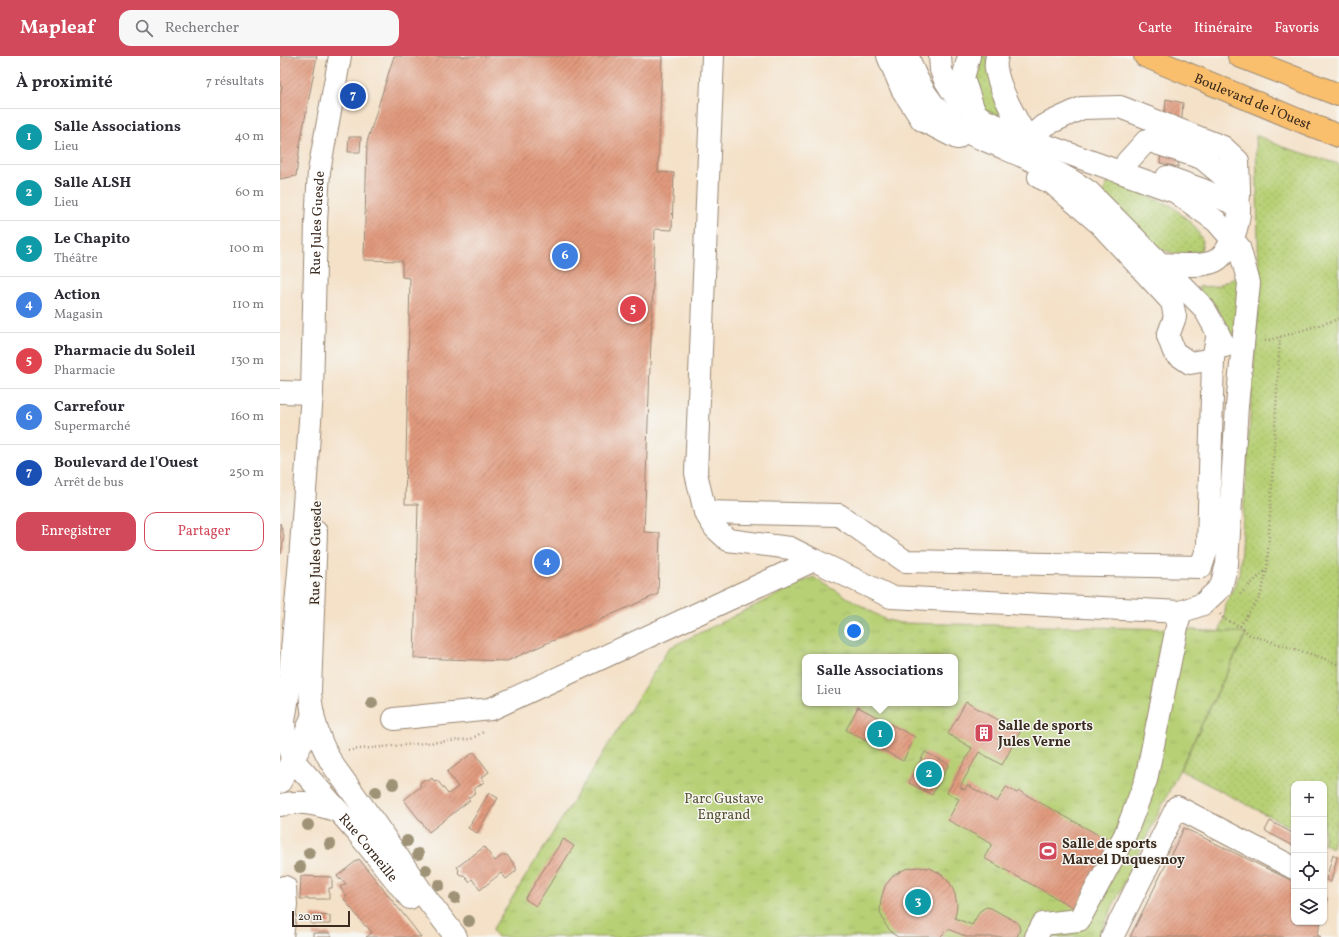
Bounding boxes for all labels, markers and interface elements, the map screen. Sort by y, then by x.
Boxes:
search box [119,10,399,46]
text: Mapleaf [20,15,95,41]
icon: search [133,17,155,39]
text: Rechercher [165,18,239,39]
text: Carte [1138,19,1172,38]
text: Itinéraire [1194,19,1253,38]
text: Favoris [1275,19,1319,38]
street label: Boulevard de l'Ouest [1191,69,1314,135]
text: À proximité [16,71,113,94]
text: 7 résultats [206,73,264,91]
pin: 7 [340,81,366,111]
text: Salle Associations [54,117,181,138]
text: 1 [26,128,32,146]
text: 40 m [235,128,264,146]
text: Lieu [54,138,79,156]
street label: Rue Jules Guesde [307,170,330,275]
text: Salle ALSH [54,173,131,194]
text: 2 [26,184,32,202]
text: 60 m [236,184,264,202]
text: Lieu [54,194,79,212]
text: Le Chapito [54,229,130,250]
text: 3 [26,240,32,258]
text: 100 m [229,240,264,258]
pin: 6 [552,241,578,271]
text: Théâtre [54,250,98,268]
text: Action [54,285,100,306]
pin: 5 [620,294,646,324]
text: 4 [25,296,33,314]
text: 110 m [232,296,264,314]
text: Magasin [54,306,103,324]
text: Pharmacie du Soleil [54,341,195,362]
text: 5 [26,352,32,370]
text: 130 m [231,352,264,370]
text: Pharmacie [54,362,115,380]
text: Carrefour [54,397,125,418]
text: 6 [25,408,33,426]
text: 160 m [230,408,264,426]
text: Supermarché [54,418,130,436]
text: Boulevard de l'Ouest [54,453,198,474]
text: 7 [26,464,32,482]
text: 250 m [229,464,264,482]
text: Arrêt de bus [54,474,123,492]
street label: Rue Jules Guesde [306,500,327,605]
button: Enregistrer [16,512,136,551]
button: Partager [144,512,264,551]
pin: 4 [534,547,560,577]
your location [844,621,864,641]
popup [802,654,958,706]
text: Salle Associations [817,661,943,682]
text: Lieu [817,682,841,700]
place label: Salle de sports Jules Verne [997,717,1093,752]
pin: 1 [867,719,893,749]
building icon: Salle de sports Jules Verne [973,722,995,744]
pin: 2 [916,759,942,789]
map controls [1291,781,1327,925]
button: + [1291,781,1327,817]
park label: Parc Gustave Engrand [684,790,764,825]
street label: Rue Corneille [334,810,402,887]
button: − [1291,817,1327,853]
place label: Salle de sports Marcel Duquesnoy [1062,835,1185,870]
sports icon: Salle de sports Marcel Duquesnoy [1037,840,1059,862]
button: locate [1291,853,1327,889]
pin: 3 [905,887,931,917]
button: layers [1291,889,1327,925]
scale bar [292,909,350,928]
text: 20 m [298,910,322,925]

